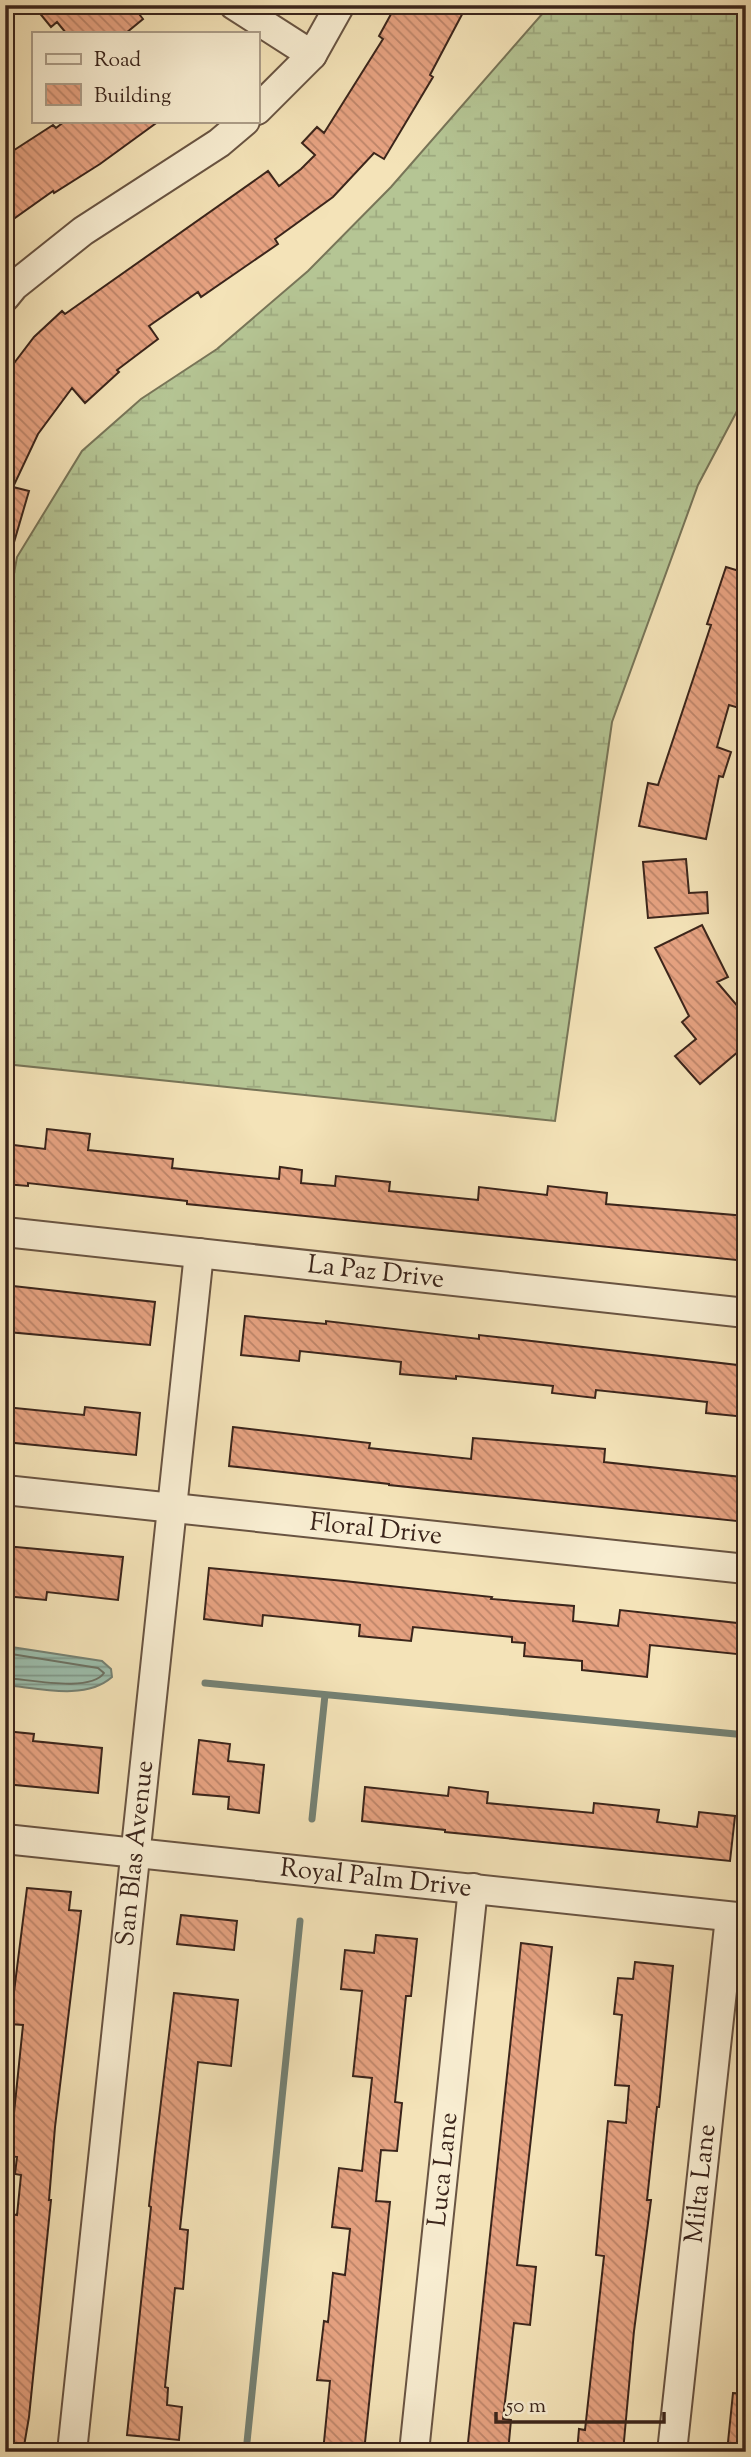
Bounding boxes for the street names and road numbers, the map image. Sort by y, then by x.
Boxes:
street label: La Paz Drive [305,1247,446,1298]
street label: Floral Drive [308,1504,444,1555]
street label: San Blas Avenue [107,1759,164,1948]
street label: Royal Palm Drive [278,1850,474,1907]
street label: Luca Lane [419,2110,468,2229]
street label: Milta Lane [676,2122,726,2245]

